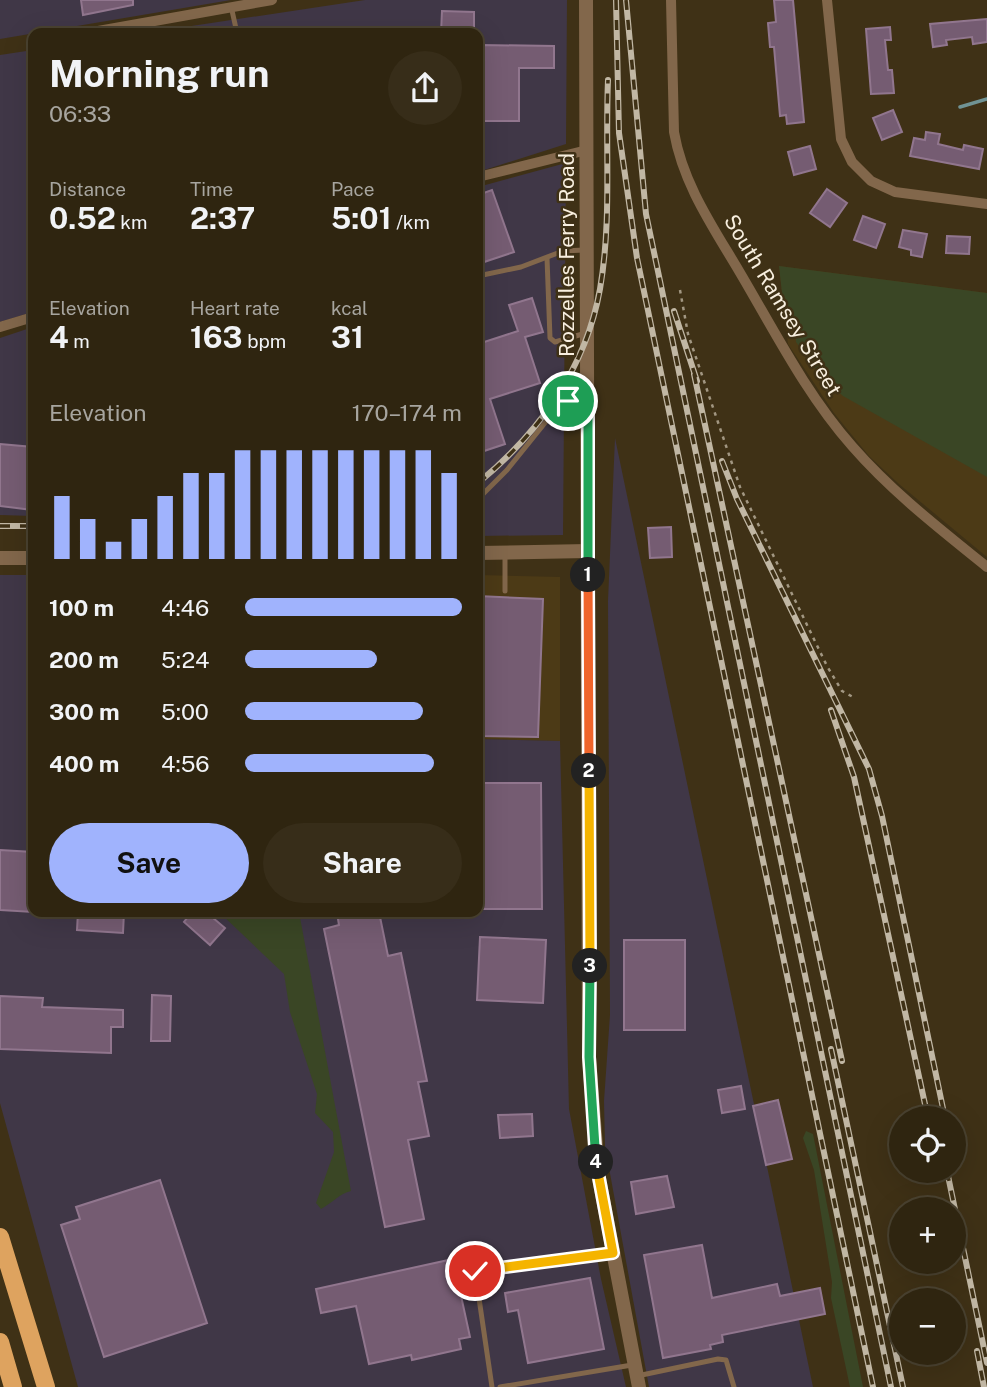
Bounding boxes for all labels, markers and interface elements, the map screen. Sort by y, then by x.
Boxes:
text: Morning run [49,51,270,96]
button: share [388,51,462,125]
text: 06:33 [49,100,111,127]
street label: Rozzelles Ferry Road [554,153,579,357]
text: Distance [49,178,126,200]
text: Time [190,178,233,200]
text: Pace [331,178,374,200]
text: 0.52 [49,200,116,236]
text: 2:37 [190,200,255,236]
text: 5:01 [331,200,392,236]
street label: South Ramsey Street [719,210,847,400]
text: km [116,211,147,233]
text: /km [392,211,430,233]
text: Elevation [49,297,130,319]
text: Heart rate [190,297,280,319]
text: kcal [331,297,368,319]
text: 4 [49,319,69,355]
text: 163 [190,319,243,355]
text: 31 [331,319,364,355]
text: m [69,330,90,352]
text: bpm [243,330,286,352]
pin [538,371,598,431]
icon: arrive [549,382,587,420]
text: Elevation [49,399,147,426]
text: 170–174 m [352,399,462,426]
pin: 1 [570,558,606,592]
text: 1 [583,563,592,585]
text: 100 m [49,594,114,621]
text: 4:46 [161,594,209,621]
text: 200 m [49,646,119,673]
text: 5:24 [161,646,210,673]
text: 300 m [49,698,120,725]
text: 5:00 [161,698,209,725]
text: 400 m [49,750,119,777]
text: 4:56 [161,750,210,777]
pin: 2 [572,754,606,788]
text: 2 [582,759,595,781]
button: Save [49,823,249,903]
button: Share [263,823,462,903]
pin: 3 [572,948,608,984]
text: 3 [583,954,596,976]
map controls [889,1106,966,1365]
button: locate [889,1106,966,1183]
pin: 4 [578,1144,614,1180]
text: 4 [589,1150,602,1172]
button: + [889,1197,966,1274]
pin [445,1241,505,1301]
icon: check [456,1252,494,1290]
button: − [889,1288,966,1365]

